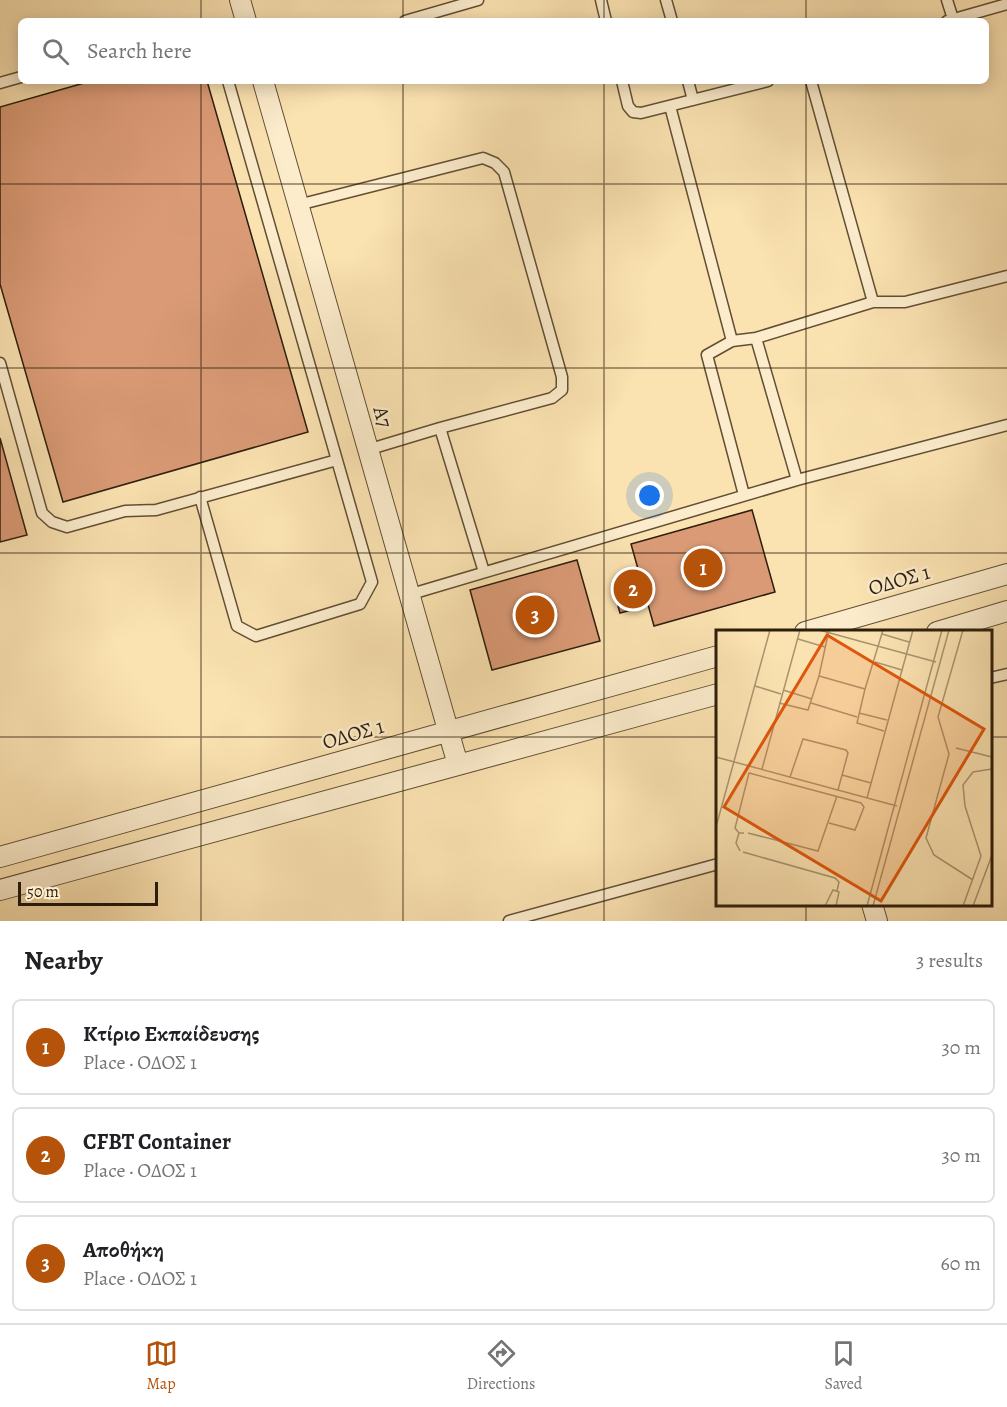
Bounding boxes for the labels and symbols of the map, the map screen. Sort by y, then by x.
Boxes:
street label: Α7 [366,402,399,431]
your location [635,481,664,510]
pin: 1 [684,546,722,590]
street label: ΟΔΟΣ 1 [865,558,933,602]
pin: 2 [614,566,652,612]
pin: 3 [516,592,554,638]
inset map [716,630,992,906]
street label: ΟΔΟΣ 1 [319,712,387,756]
scale bar [18,879,158,906]

